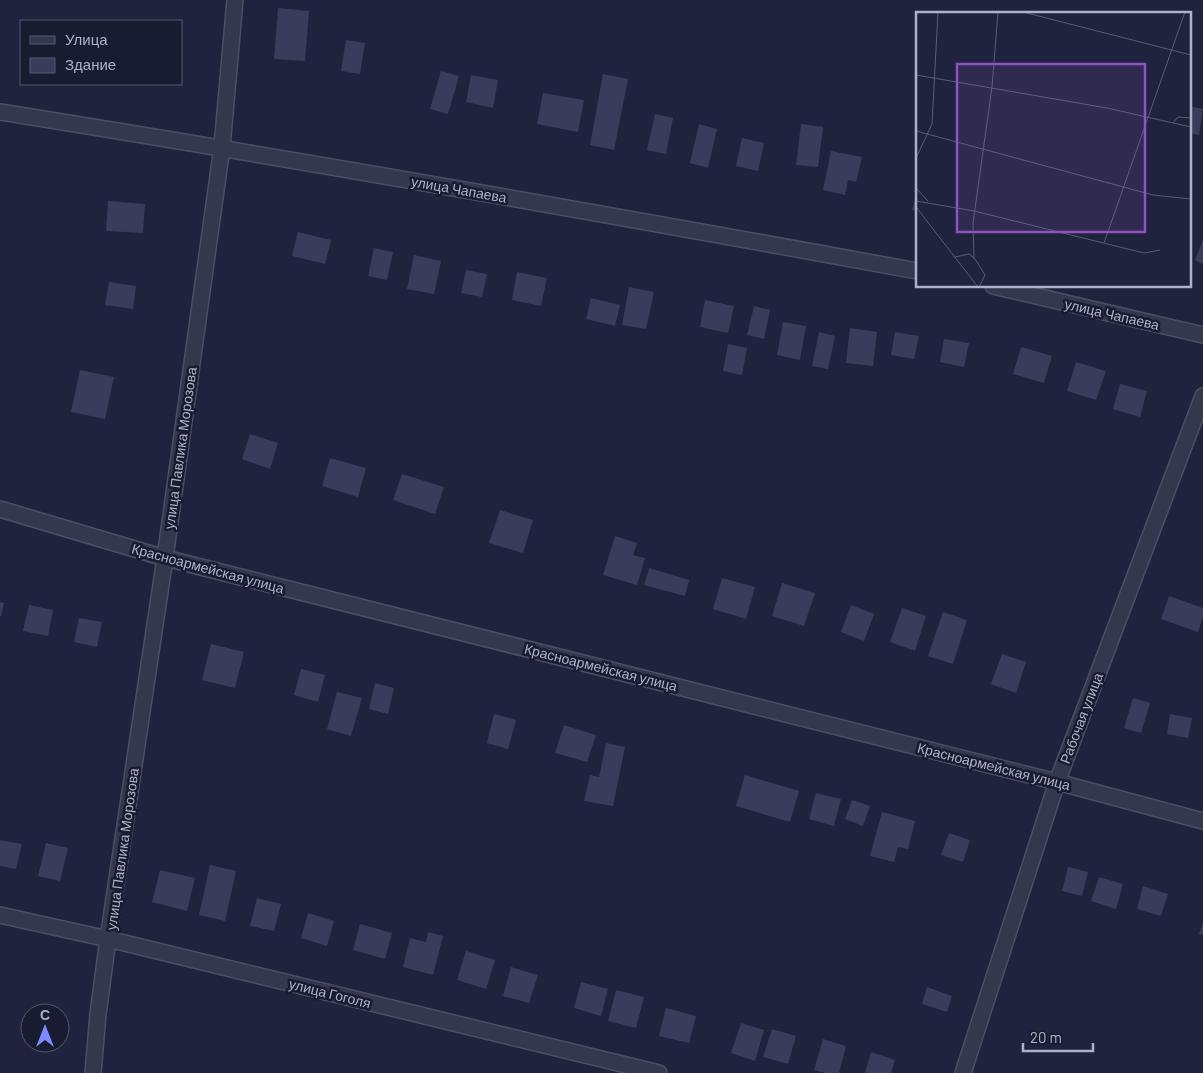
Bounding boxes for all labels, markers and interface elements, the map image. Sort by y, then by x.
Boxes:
inset map [916,12,1190,288]
legend [20,20,182,85]
text: Улица [65,30,108,48]
text: Здание [65,55,116,73]
street label: улица Чапаева [410,172,508,206]
street label: улица Чапаева [1063,295,1161,333]
street label: улица Павлика Морозова [160,366,200,530]
street label: Красноармейская улица [130,539,286,597]
street label: Красноармейская улица [523,640,679,694]
street label: Рабочая улица [1056,670,1106,766]
street label: Красноармейская улица [916,739,1072,793]
street label: улица Павлика Морозова [102,767,142,931]
street label: улица Гоголя [287,975,373,1011]
north arrow [20,1003,70,1053]
text: С [40,1006,50,1023]
scale bar [1023,1020,1093,1052]
text: 20 m [1030,1028,1062,1046]

